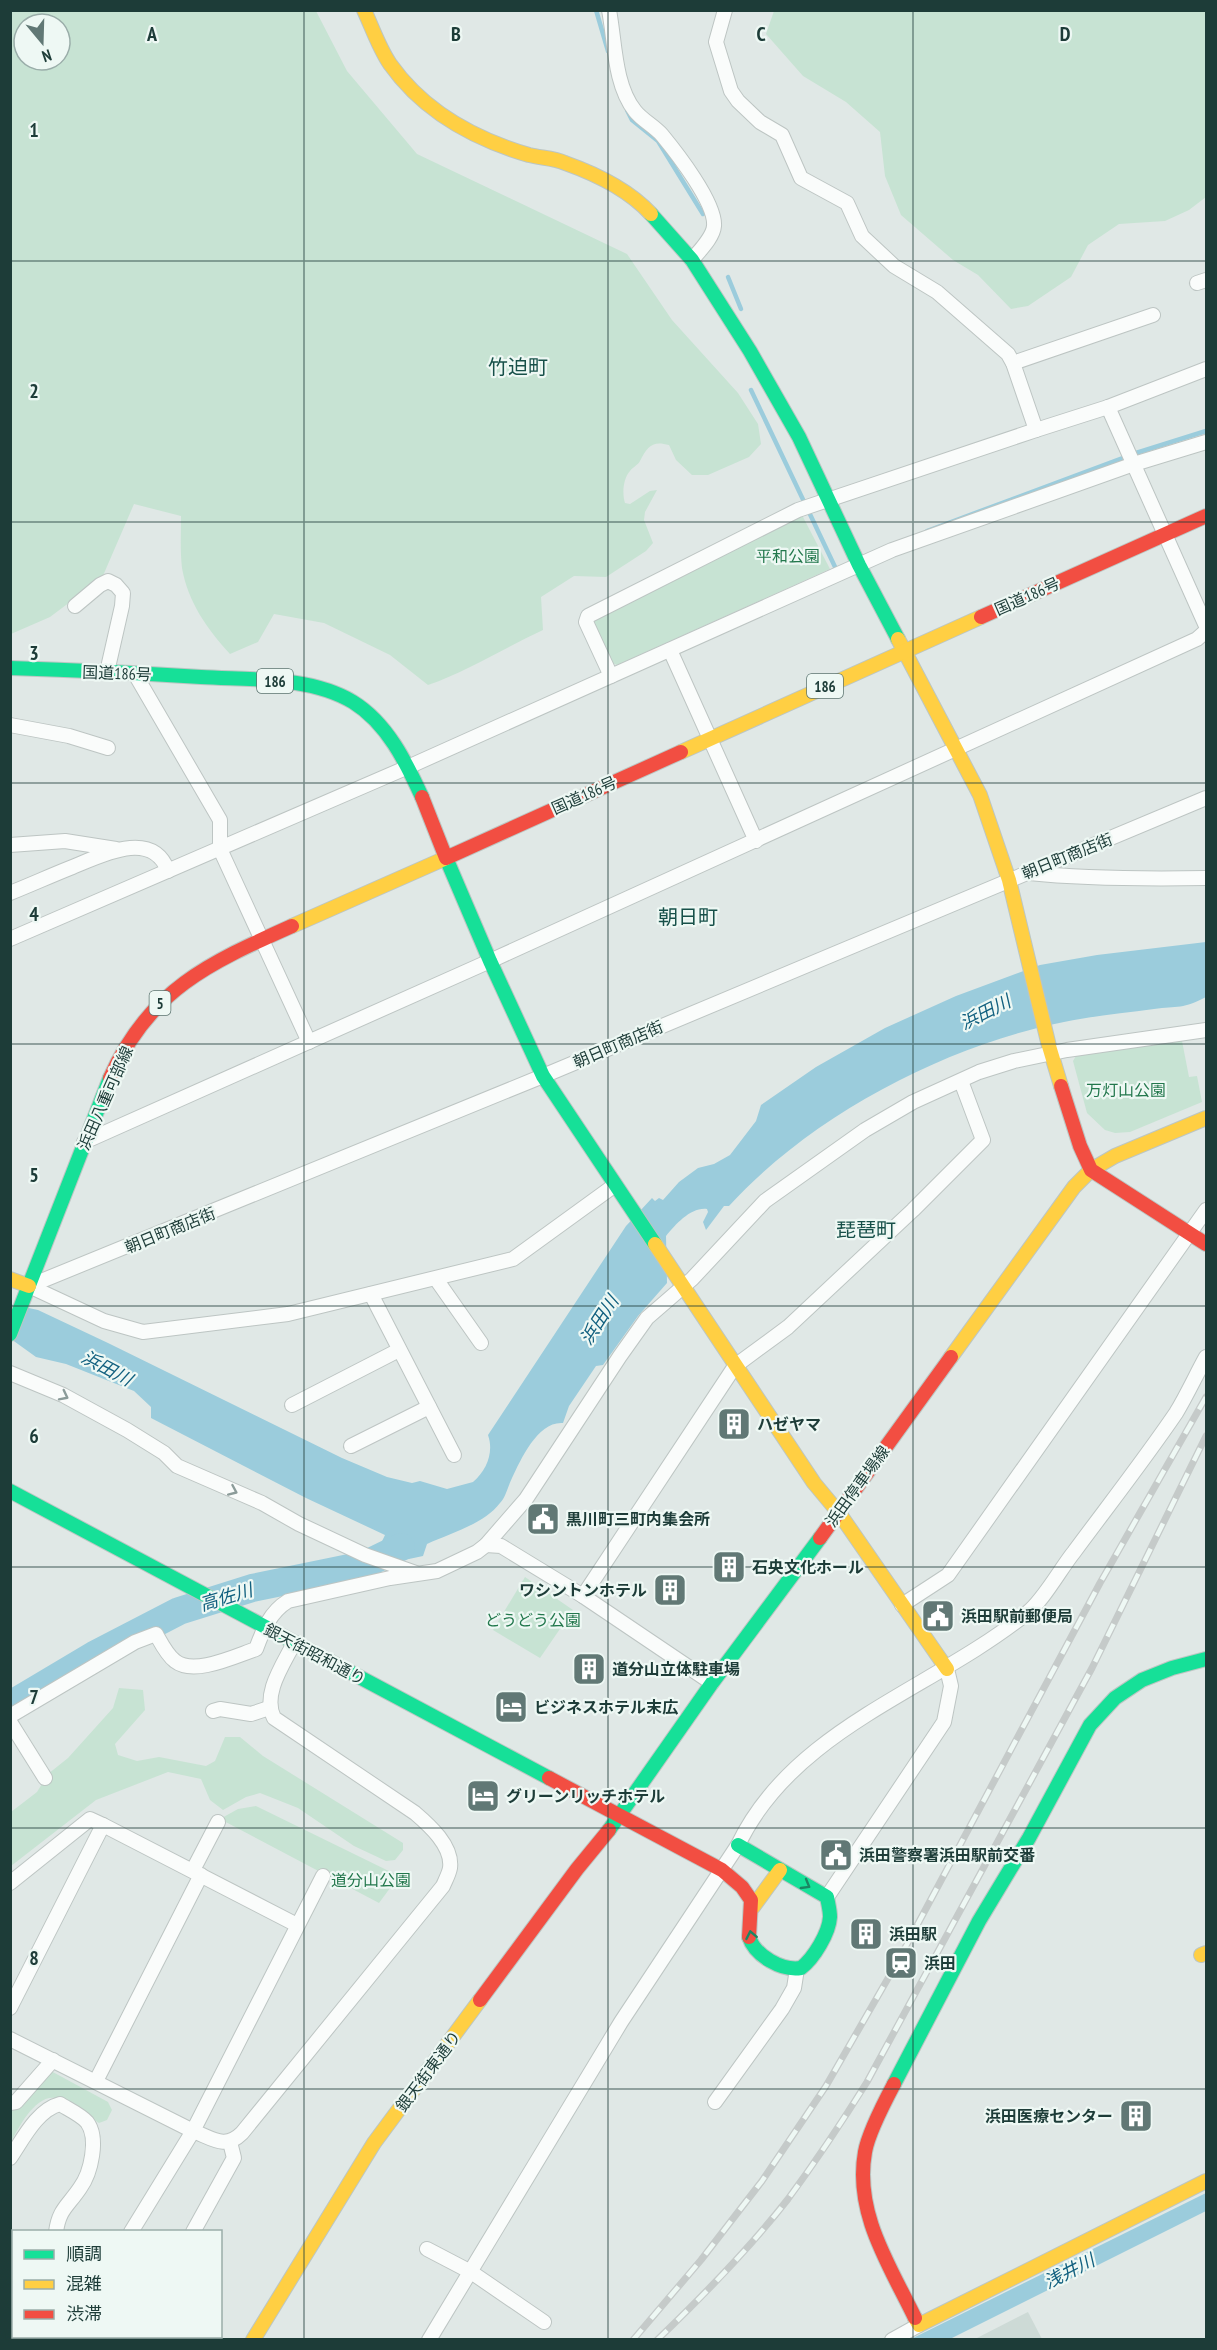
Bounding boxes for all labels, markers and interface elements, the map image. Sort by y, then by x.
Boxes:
north arrow [12,12,72,72]
text: A [146,21,158,47]
text: B [451,21,461,47]
text: C [756,21,766,47]
text: D [1060,21,1071,47]
text: N [40,45,54,67]
text: 1 [29,117,39,143]
district label: 竹迫町 [488,354,548,380]
text: 2 [29,378,39,404]
park label: 平和公園 [756,546,820,566]
street label: 国道186号 [991,573,1063,619]
text: 3 [29,640,39,666]
street label: 国道186号 [82,662,152,684]
road number: 186 [257,669,293,693]
road number: 186 [807,674,843,698]
street label: 国道186号 [548,772,620,818]
street label: 朝日町商店街 [1019,829,1115,883]
text: 4 [29,901,39,927]
district label: 朝日町 [658,904,718,930]
water label: 浜田川 [956,989,1016,1035]
road number: 5 [150,991,170,1015]
street label: 朝日町商店街 [570,1016,666,1072]
street label: 浜田八重可部線 [73,1043,137,1153]
park label: 万灯山公園 [1086,1080,1166,1100]
text: 5 [29,1162,39,1188]
street label: 朝日町商店街 [122,1203,218,1257]
district label: 琵琶町 [836,1217,896,1243]
water label: 浜田川 [575,1289,624,1349]
water label: 浜田川 [78,1345,138,1392]
one-way arrow [58,1389,69,1401]
building icon: ハゼヤマ [716,1406,752,1442]
place label: ハゼヤマ [757,1414,821,1434]
text: 6 [29,1423,39,1449]
street label: 浜田停車場線 [821,1441,893,1531]
one-way arrow [227,1484,238,1496]
public building icon: 黒川町三町内集会所 [525,1501,561,1537]
place label: 黒川町三町内集会所 [566,1509,710,1529]
building icon: 石央文化ホール [711,1549,747,1585]
place label: 石央文化ホール [752,1557,864,1577]
building icon: ワシントンホテル [652,1572,688,1608]
water label: 高佐川 [197,1578,257,1616]
place label: ワシントンホテル [519,1580,647,1600]
public building icon: 浜田駅前郵便局 [920,1598,956,1634]
place label: 浜田駅前郵便局 [961,1606,1073,1626]
park label: どうどう公園 [485,1610,581,1630]
street label: 銀天街昭和通り [261,1619,369,1689]
building icon: 道分山立体駐車場 [571,1651,607,1687]
place label: 道分山立体駐車場 [612,1659,740,1679]
text: 7 [29,1684,39,1710]
hotel icon: ビジネスホテル末広 [493,1689,529,1725]
place label: ビジネスホテル末広 [534,1697,679,1717]
hotel icon: グリーンリッチホテル [465,1778,501,1814]
place label: グリーンリッチホテル [506,1786,665,1806]
public building icon: 浜田警察署浜田駅前交番 [818,1837,854,1873]
place label: 浜田警察署浜田駅前交番 [859,1845,1035,1865]
park label: 道分山公園 [331,1870,411,1890]
one-way arrow [800,1878,811,1890]
building icon: 浜田駅 [848,1916,884,1952]
place label: 浜田駅 [889,1924,937,1944]
one-way arrow [745,1930,758,1940]
text: 8 [29,1945,39,1971]
station icon: 浜田 [883,1945,919,1981]
place label: 浜田 [924,1953,956,1973]
street label: 銀天街東通り [391,2027,465,2115]
building icon: 浜田医療センター [1118,2098,1154,2134]
place label: 浜田医療センター [985,2106,1113,2126]
legend [12,2230,222,2338]
text: 順調 [66,2242,102,2265]
water label: 浅井川 [1040,2248,1100,2294]
text: 混雑 [66,2272,102,2295]
text: 渋滞 [66,2302,102,2325]

